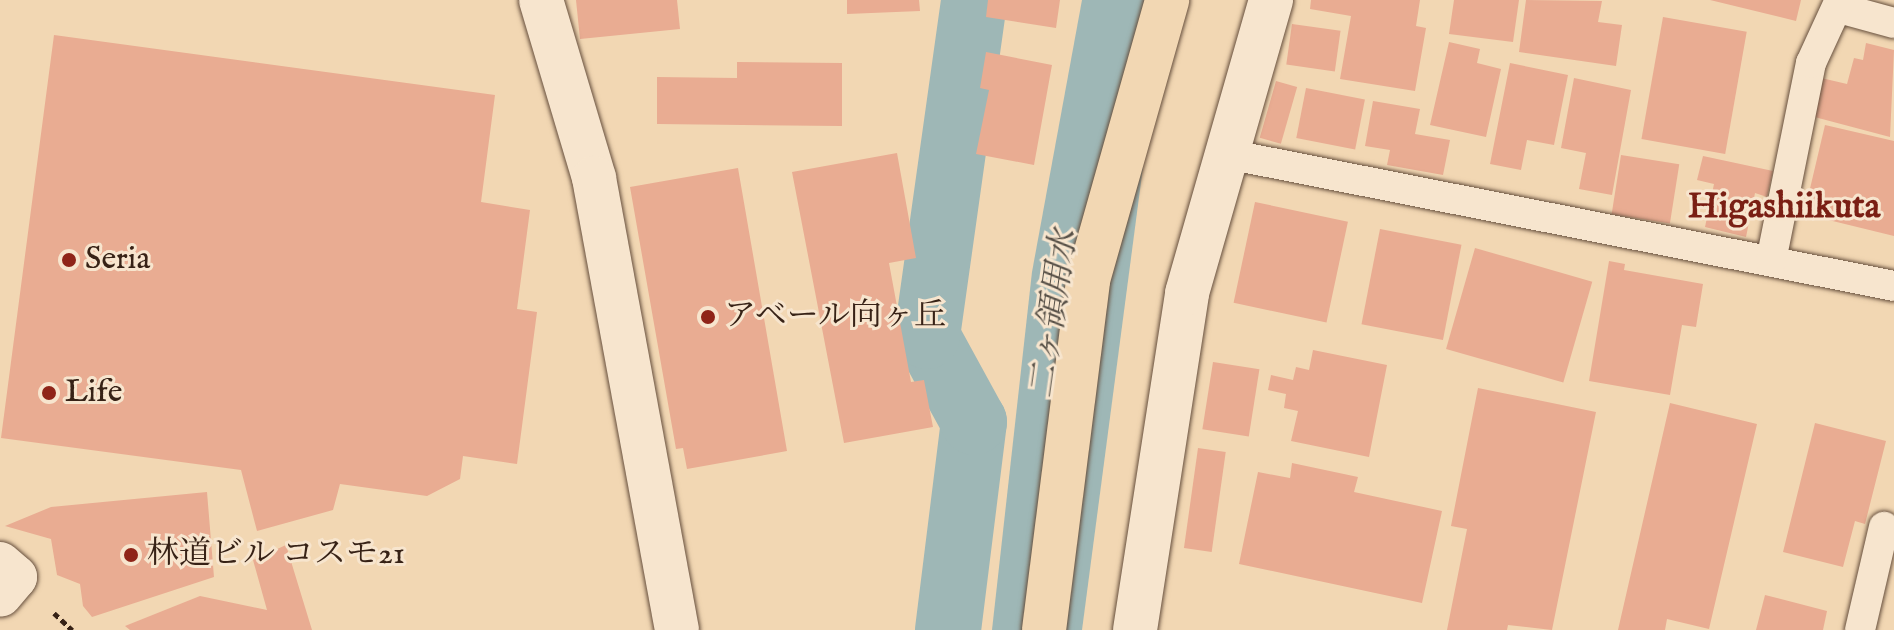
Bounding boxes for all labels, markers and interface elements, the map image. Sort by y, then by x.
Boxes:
district label: Higashiikuta [1688,186,1880,230]
water label: 二ヶ領用水 [1022,227,1086,401]
place label: Seria [85,241,150,279]
marker: Seria [60,251,78,269]
place label: アベール向ヶ丘 [724,298,948,336]
marker: アベール向ヶ丘 [699,308,717,326]
place label: Life [65,374,122,412]
marker: Life [40,384,58,402]
place label: 林道ビル コスモ21 [147,536,405,574]
marker: 林道ビル コスモ21 [122,546,140,564]

